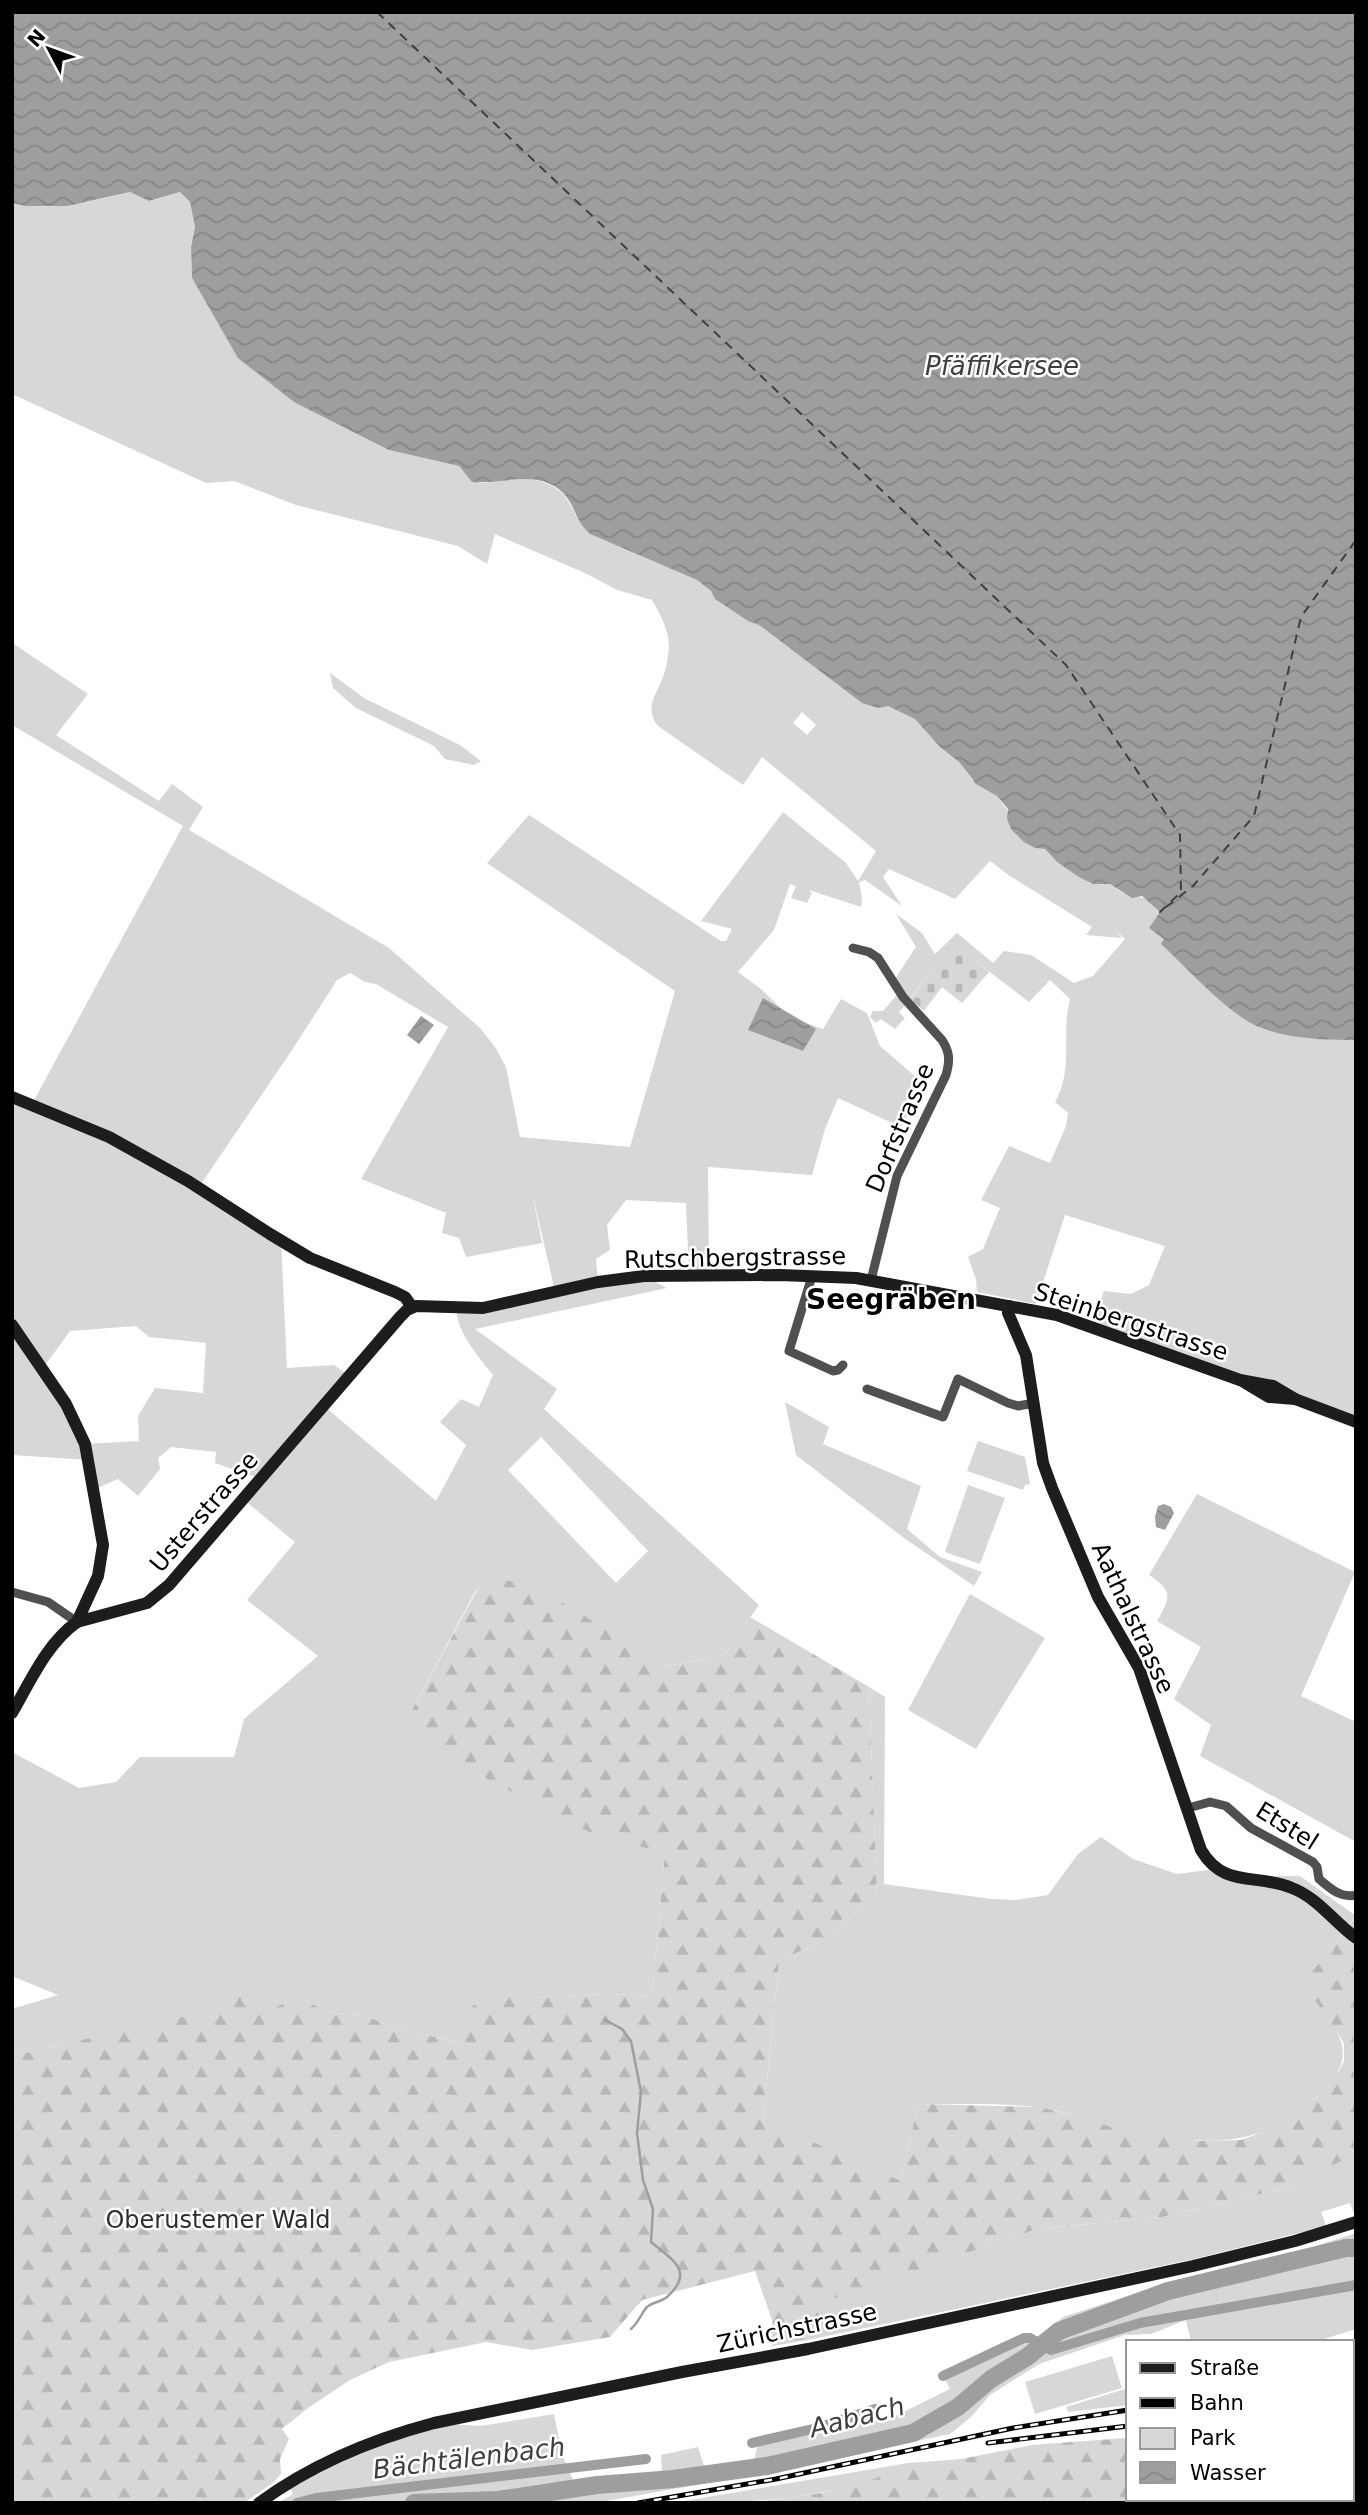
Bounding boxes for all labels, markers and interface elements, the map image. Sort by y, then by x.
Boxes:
north arrow [14,14,84,84]
text: N [23,25,50,51]
water label: Pfäffikersee [925,351,1079,381]
street label: Dorfstrasse [860,1059,940,1197]
street label: Rutschbergstrasse [624,1242,846,1274]
street label: Steinbergstrasse [1031,1277,1231,1367]
district label: Seegräben [806,1283,976,1316]
street label: Usterstrasse [144,1446,264,1578]
street label: Aathalstrasse [1086,1538,1180,1698]
street label: Etstel [1251,1796,1323,1856]
park label: Oberustemer Wald [105,2206,331,2234]
street label: Zürichstrasse [714,2297,880,2359]
legend [1126,2340,1354,2501]
text: Straße [1190,2356,1259,2380]
water label: Aabach [804,2391,908,2444]
text: Bahn [1190,2391,1244,2415]
text: Park [1190,2426,1236,2450]
water label: Bächtälenbach [371,2431,567,2485]
text: Wasser [1190,2461,1266,2485]

